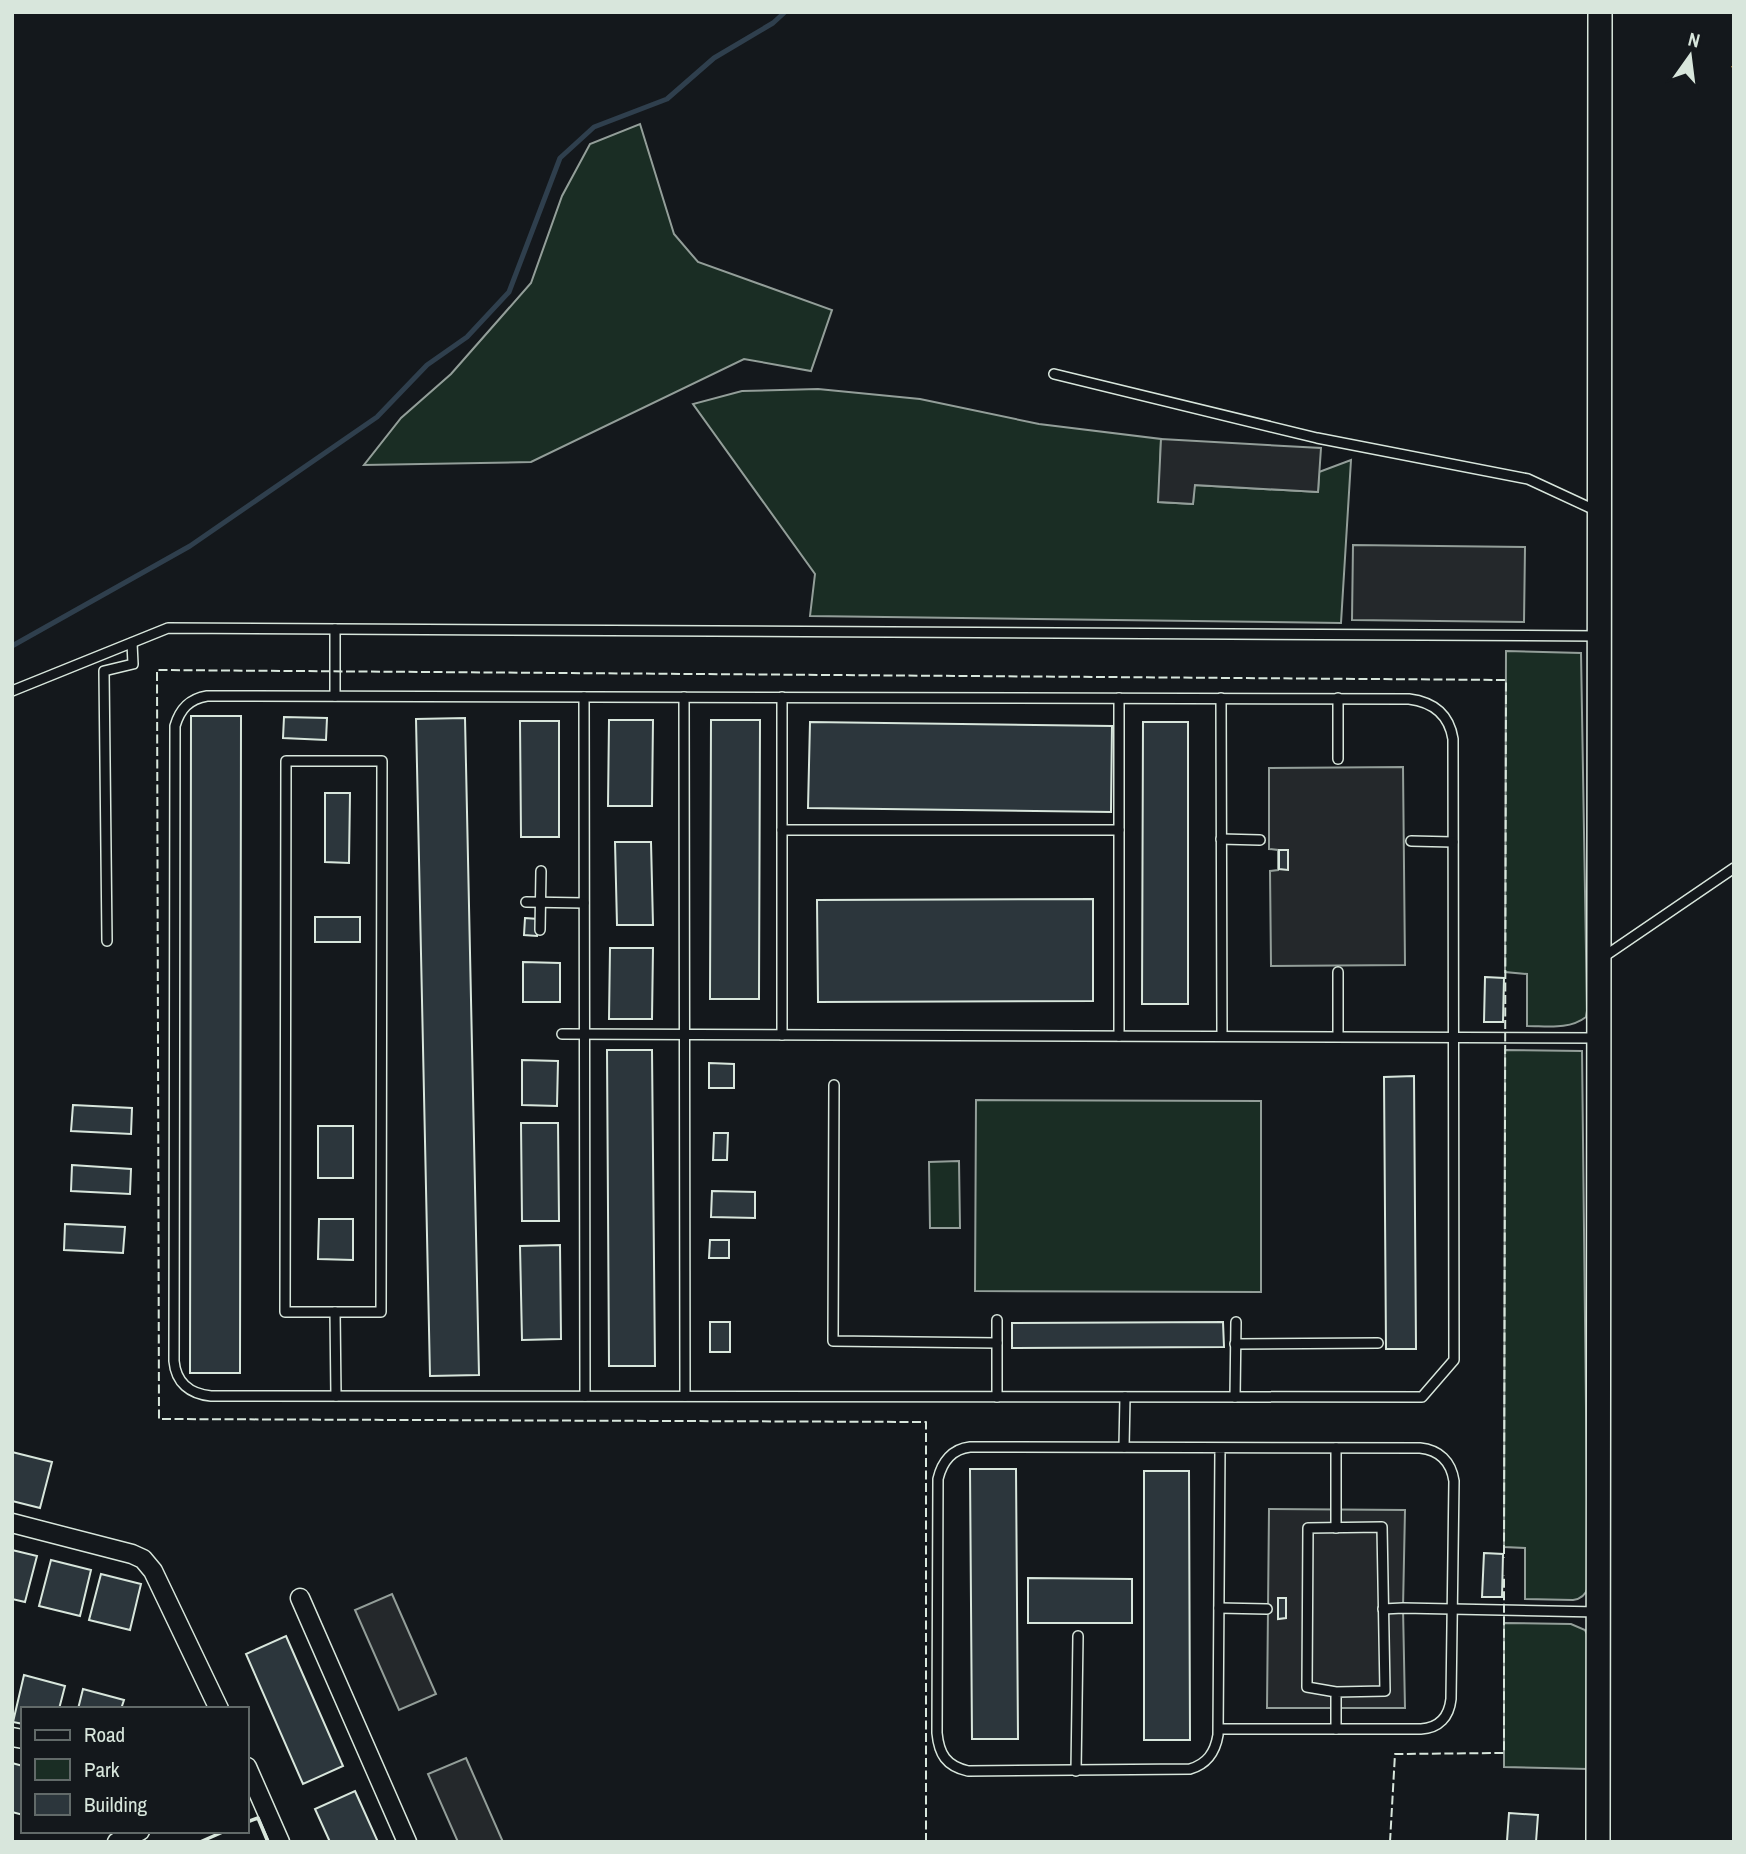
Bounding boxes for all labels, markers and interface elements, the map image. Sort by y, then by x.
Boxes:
north arrow [1655,21,1725,91]
text: N [1686,26,1703,53]
legend [21,1707,248,1833]
text: Road [84,1720,125,1749]
text: Park [84,1755,120,1784]
text: Building [84,1790,148,1819]

